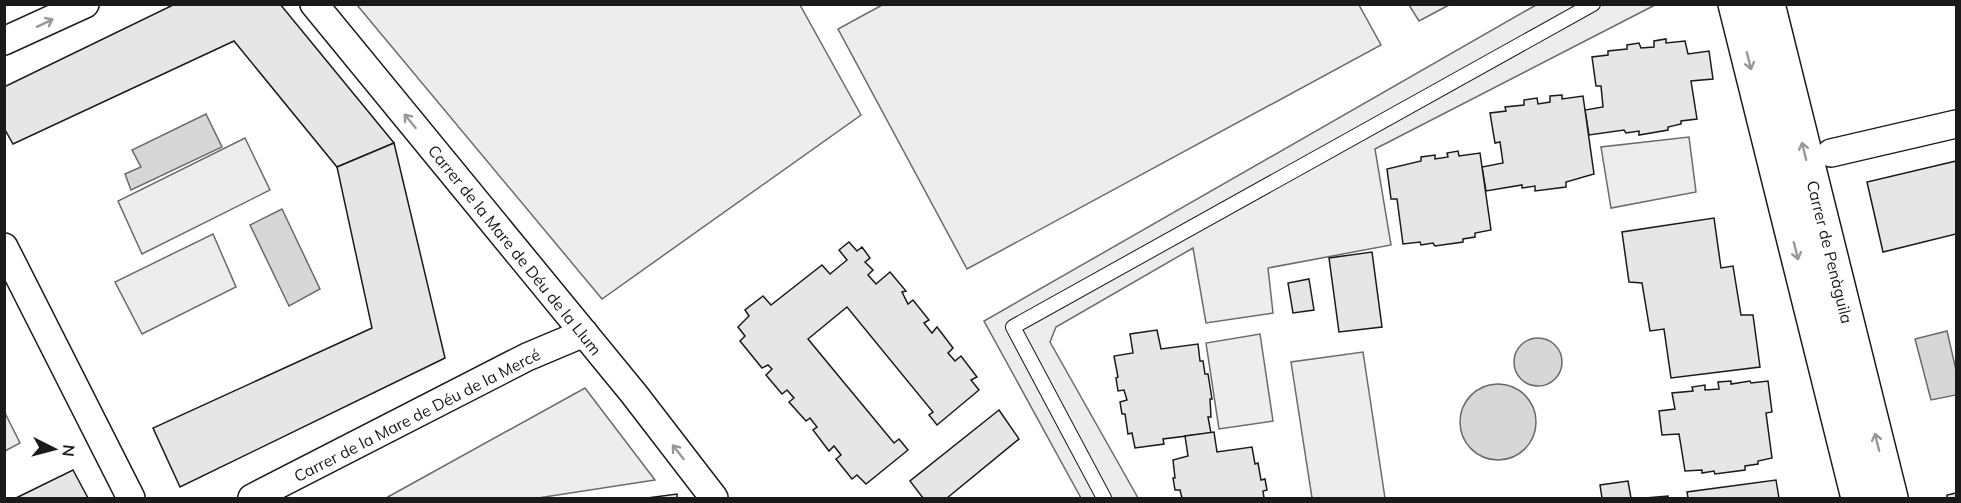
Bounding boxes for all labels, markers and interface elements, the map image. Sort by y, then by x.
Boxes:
one-way arrow [35,16,53,28]
one-way arrow [1743,51,1755,70]
one-way arrow [403,114,416,130]
street label: Carrer de la Mare de Déu de la Llum [424,141,606,359]
one-way arrow [1798,142,1810,161]
street label: Carrer de Penàguila [1803,178,1857,326]
one-way arrow [1790,241,1802,260]
street label: Carrer de la Mare de Déu de la Mercé [291,344,543,486]
north arrow [24,419,84,479]
one-way arrow [1871,433,1882,452]
text: N [58,444,79,458]
one-way arrow [671,445,684,461]

